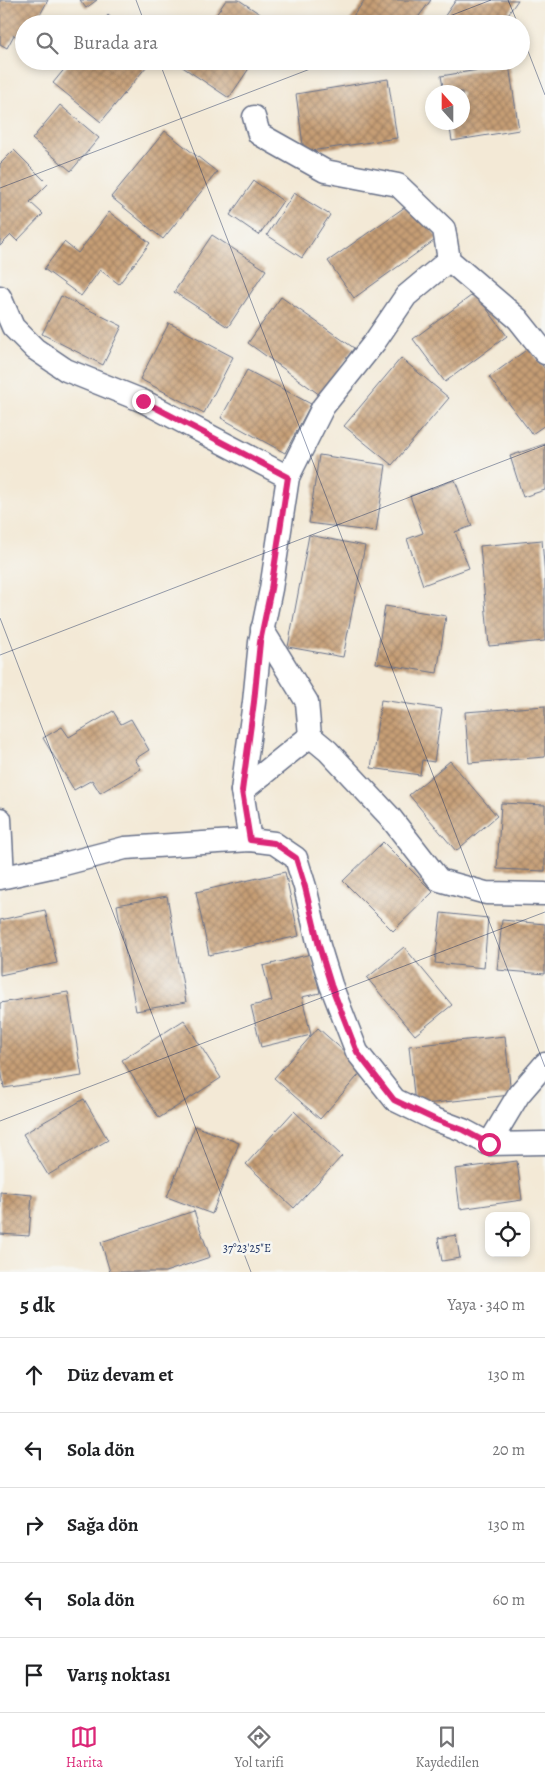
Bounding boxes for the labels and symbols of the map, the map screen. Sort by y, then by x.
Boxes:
north arrow [425,85,470,130]
route end [132,390,155,413]
route start [478,1133,501,1156]
text: 37°23'25"E [223,1240,271,1256]

